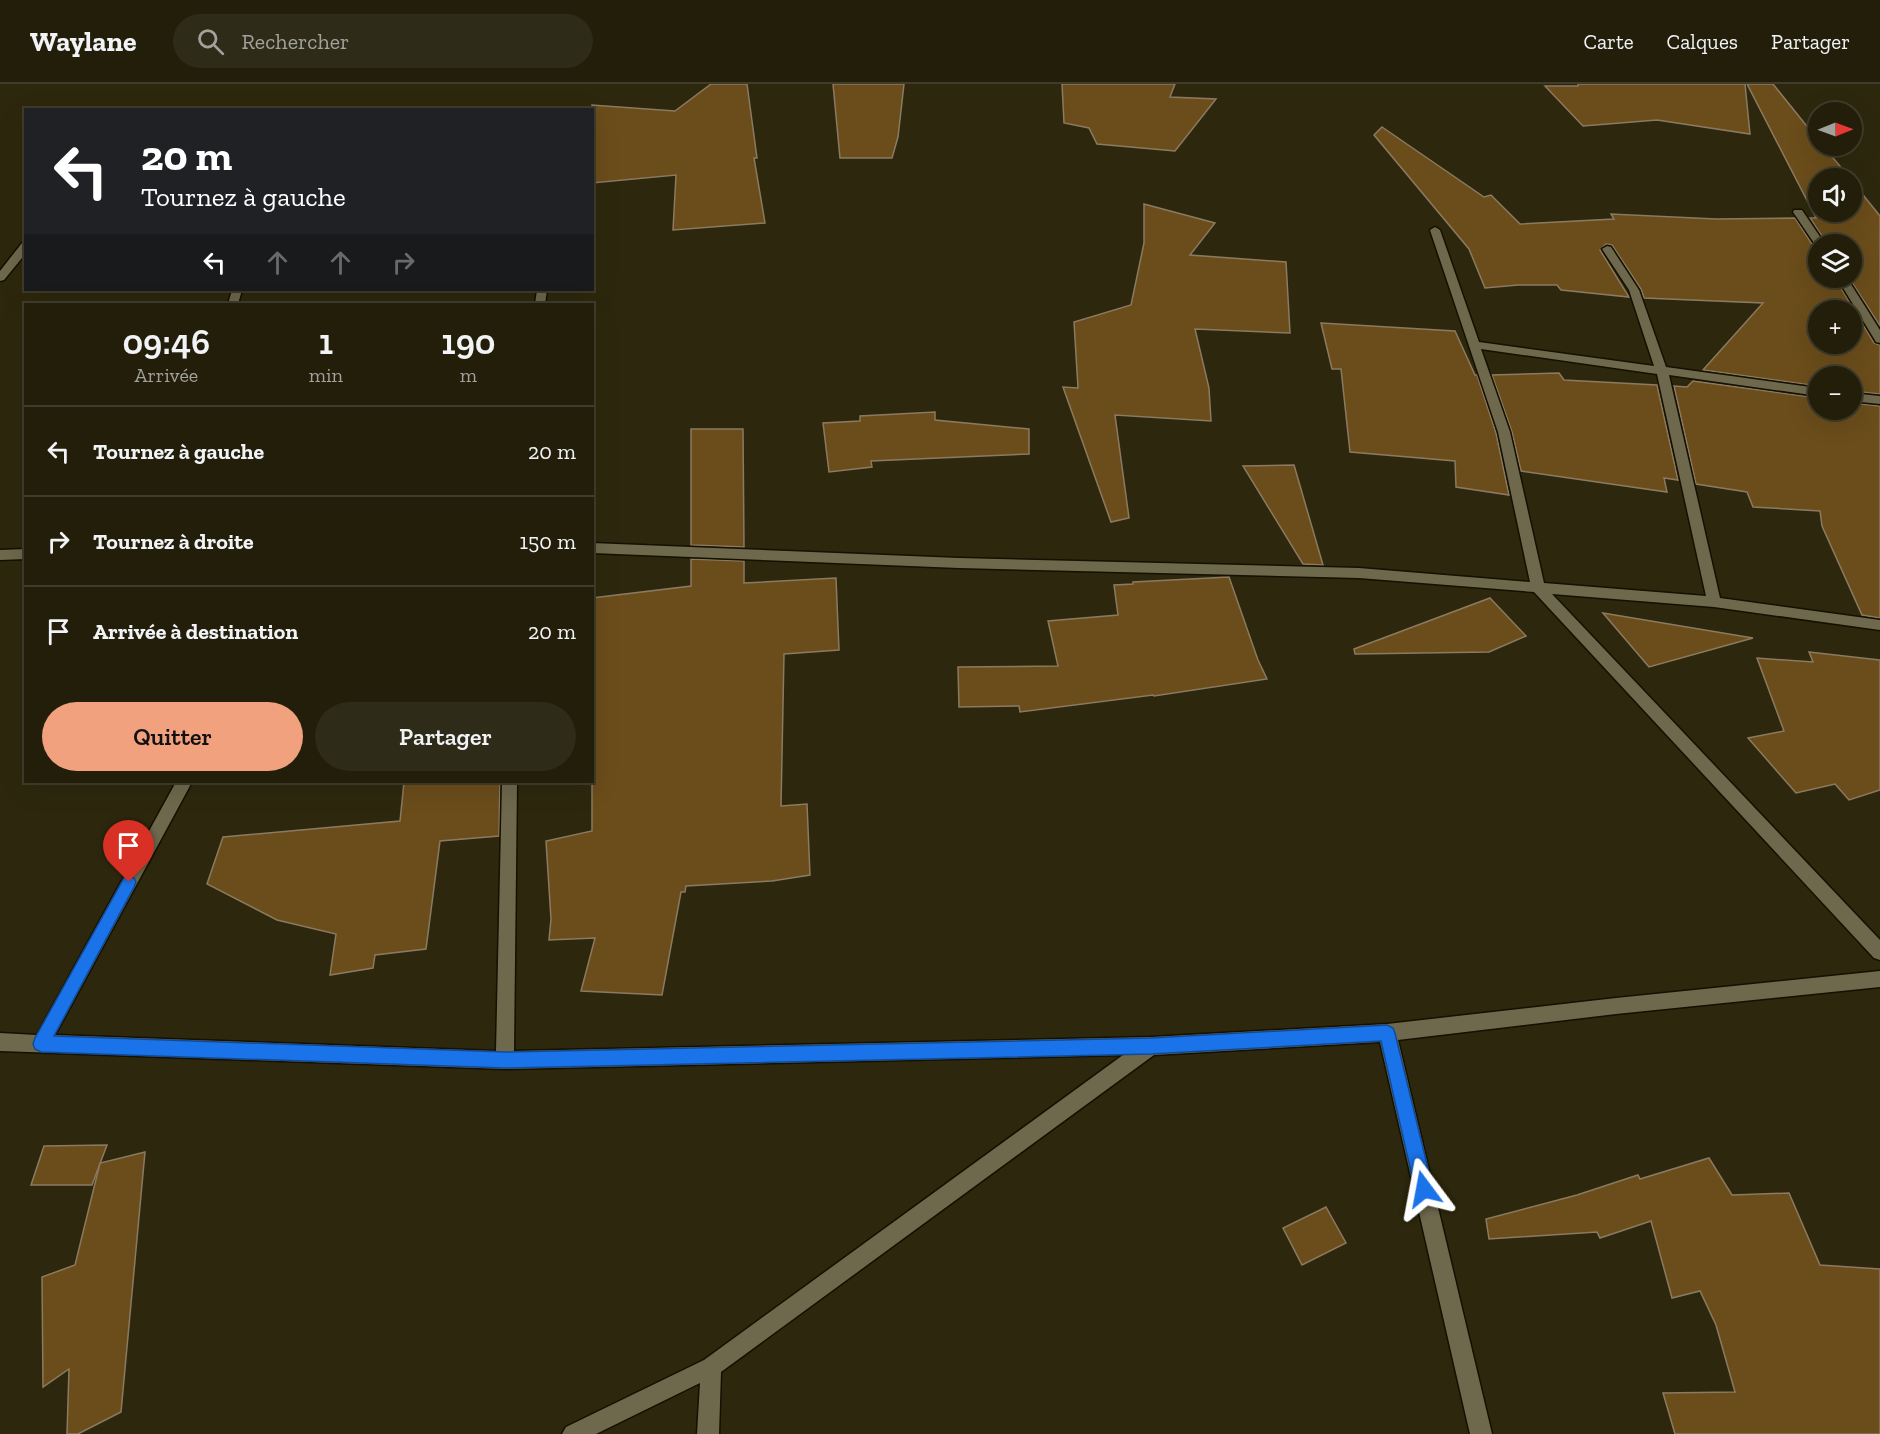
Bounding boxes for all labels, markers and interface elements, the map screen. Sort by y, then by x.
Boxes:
search box [173,14,593,68]
text: Waylane [30,25,137,58]
icon: search [194,25,227,58]
text: Rechercher [242,28,349,55]
text: Carte [1583,29,1634,54]
text: Calques [1667,29,1738,54]
text: Partager [1771,29,1850,54]
north arrow [1808,102,1862,156]
map controls [1808,102,1862,420]
text: 20 m [141,130,232,181]
icon: left [42,132,120,210]
button: sound [1808,168,1862,222]
text: Tournez à gauche [141,181,346,213]
button: layers [1808,234,1862,288]
icon: left [198,246,231,279]
icon: ahead [261,246,294,279]
icon: ahead [324,246,357,279]
icon: right [387,246,420,279]
button: + [1808,300,1862,354]
text: 09:46 [122,320,210,363]
text: 1 [319,320,333,363]
text: 190 [441,320,496,363]
text: Arrivée [134,363,198,387]
text: min [309,363,343,387]
text: m [460,363,477,387]
button: − [1808,366,1862,420]
icon: left [42,435,75,468]
text: Tournez à gauche [93,438,264,465]
text: 20 m [528,438,576,465]
icon: right [42,525,75,558]
text: Tournez à droite [93,528,254,555]
text: 150 m [520,528,576,555]
icon: arrive [42,615,75,648]
text: Arrivée à destination [93,618,298,645]
text: 20 m [528,618,576,645]
button: Quitter [42,702,303,771]
button: Partager [315,702,576,771]
pin [103,820,154,882]
icon: arrive [112,829,145,862]
position arrow [1392,1157,1456,1221]

